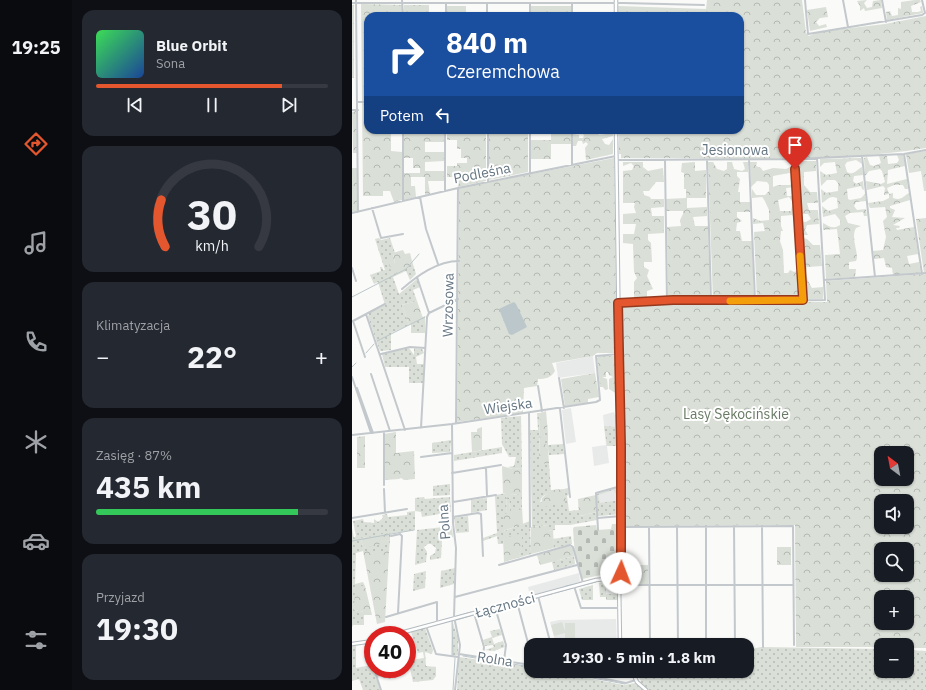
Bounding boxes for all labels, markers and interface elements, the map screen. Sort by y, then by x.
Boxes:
text: 840 m [446,24,528,61]
icon: right [380,28,432,80]
text: 19:25 [11,36,61,59]
text: Blue Orbit [156,36,227,55]
text: Sona [156,55,185,72]
text: Czeremchowa [446,60,560,83]
icon: previous [124,94,146,116]
icon: pause [201,94,223,116]
icon: next [278,94,300,116]
icon: left [432,104,454,126]
text: Potem [380,106,424,125]
pin [778,128,812,169]
icon: directions [22,130,50,158]
icon: arrive [784,134,806,156]
street label: Jesionowa [702,141,769,159]
street label: Podleśna [452,159,513,187]
text: 30 [187,187,237,241]
icon: music [22,229,50,257]
text: km/h [195,236,229,255]
street label: Wrzosowa [438,272,458,337]
text: Klimatyzacja [96,317,170,334]
icon: phone [22,328,50,356]
text: 22° [187,337,237,376]
text: − [96,342,109,371]
text: + [315,342,328,371]
street label: Wiejska [483,394,534,418]
park label: Lasy Sękocińskie [683,405,789,423]
icon: climate [22,428,50,456]
north arrow [874,446,914,486]
map controls [874,446,914,678]
text: Zasięg · 87% [96,447,172,464]
text: 435 km [96,467,201,506]
button: sound [874,494,914,534]
street label: Polna [434,503,454,540]
icon: car [22,527,50,555]
button: search [874,542,914,582]
position arrow [600,552,642,594]
street label: Łączności [472,588,537,622]
text: Przyjazd [96,589,145,606]
button: + [874,590,914,630]
text: 19:30 [96,609,178,648]
icon: filters [22,626,50,654]
speed limit sign: 40 [364,626,416,678]
button: − [874,638,914,678]
street label: Rolna [476,647,515,671]
text: 19:30 · 5 min · 1.8 km [562,648,716,667]

